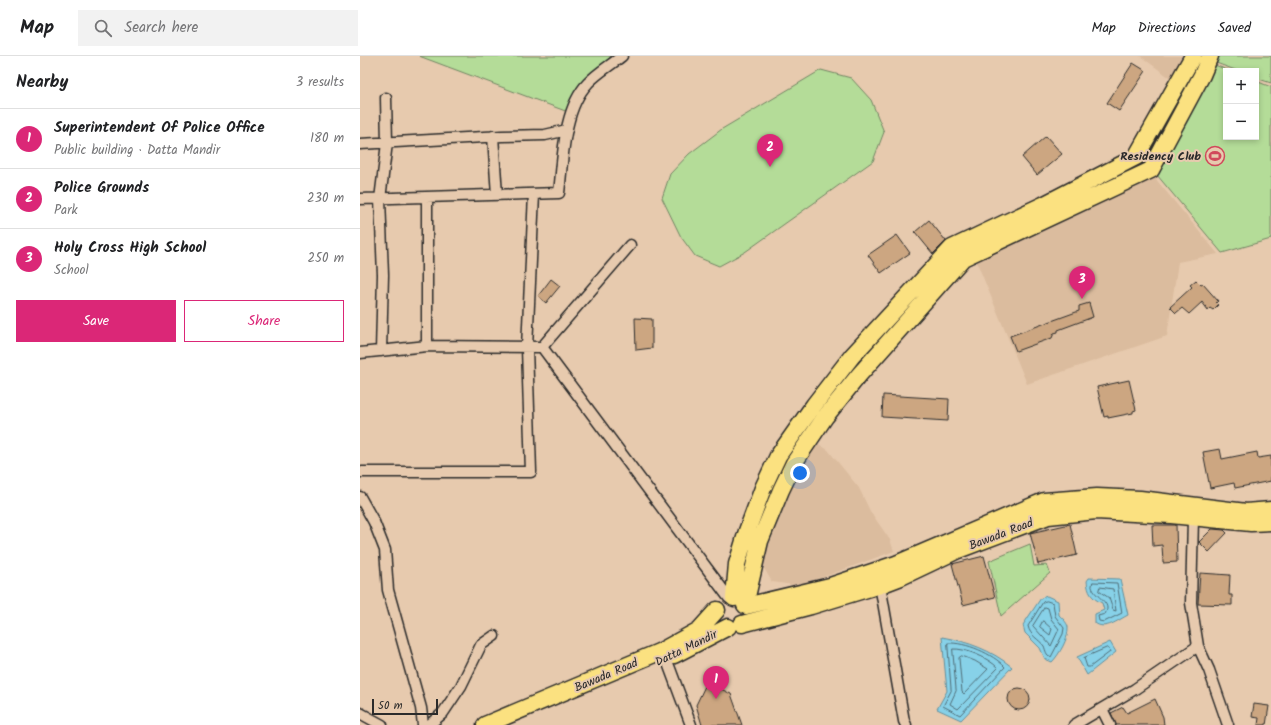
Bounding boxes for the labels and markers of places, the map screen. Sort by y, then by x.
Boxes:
pin: 2 [757,134,783,167]
sports icon: Residency Club [1204,145,1226,167]
place label: Residency Club [1120,147,1201,166]
pin: 3 [1069,266,1095,299]
pin: 1 [703,666,729,699]

